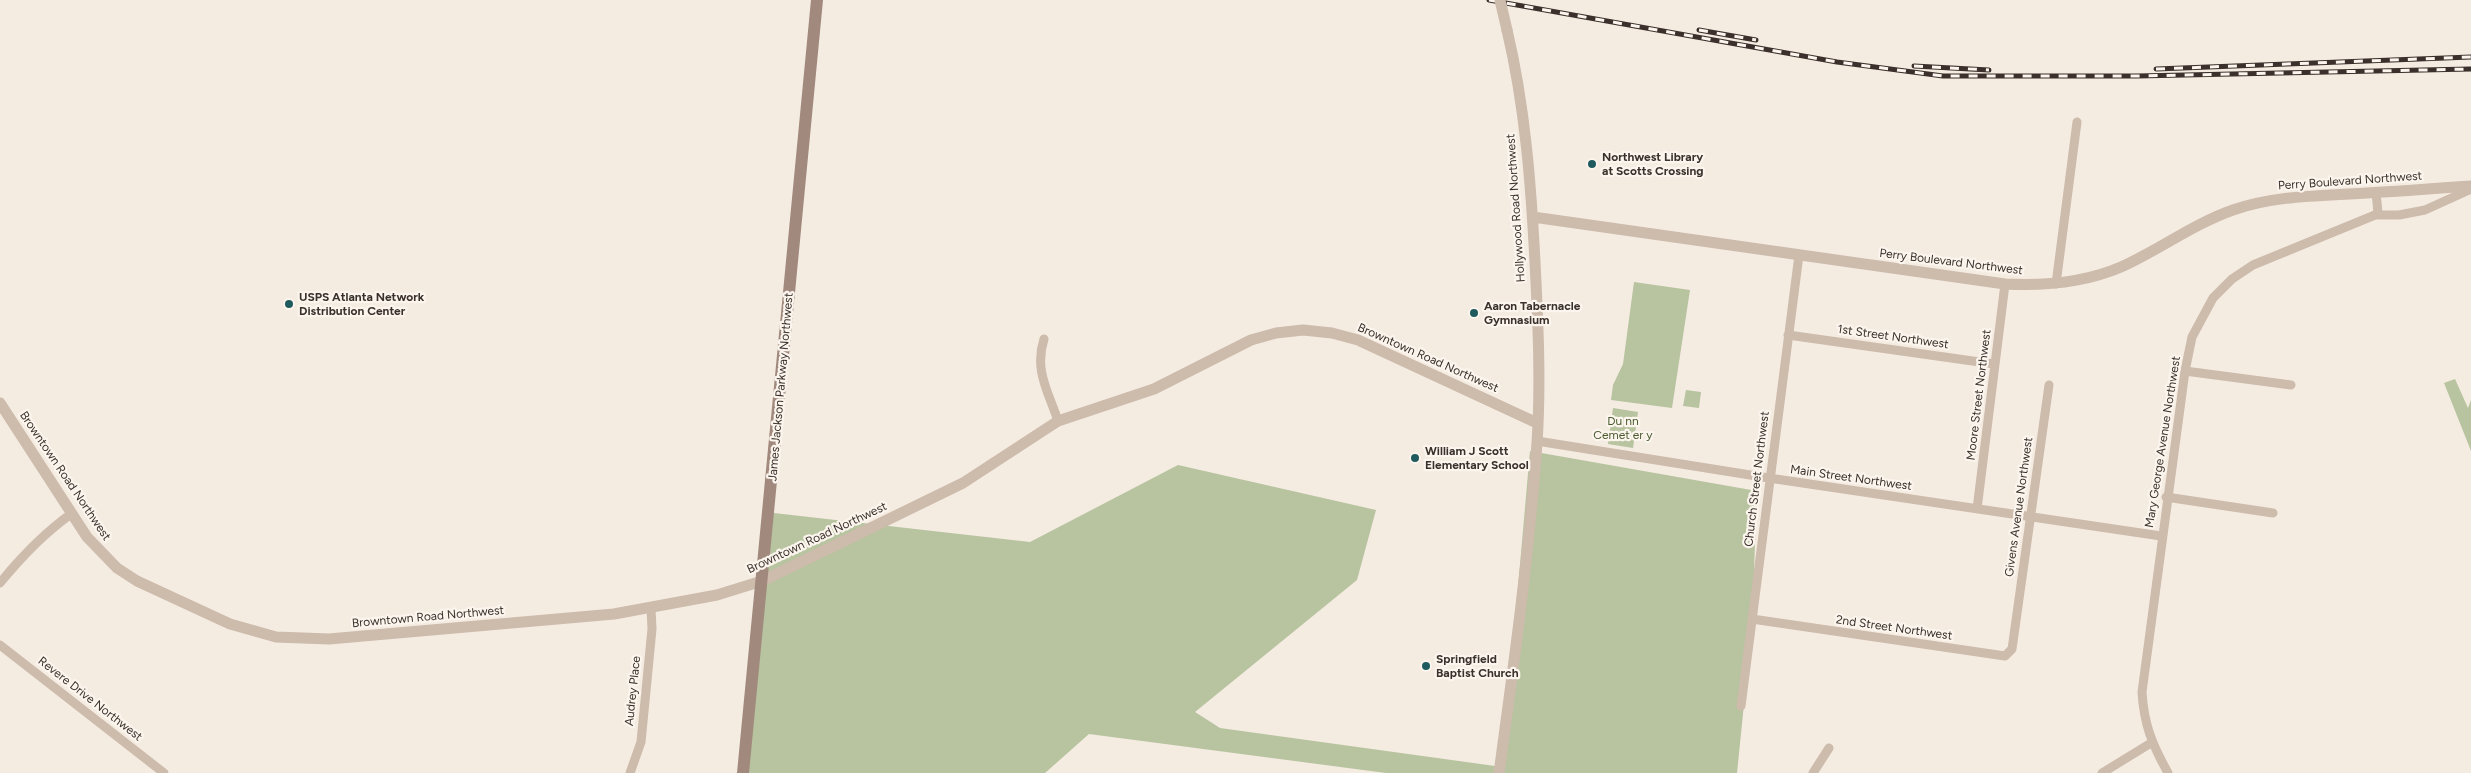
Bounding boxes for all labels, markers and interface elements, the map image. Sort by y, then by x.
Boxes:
street label: Hollywood Road Northwest [1504,133,1528,283]
place label: Northwest Library at Scotts Crossing [1602,150,1704,178]
marker: Northwest Library at Scotts Crossing [1586,158,1598,170]
street label: Perry Boulevard Northwest [2277,169,2423,193]
street label: Perry Boulevard Northwest [1878,246,2024,278]
place label: USPS Atlanta Network Distribution Center [299,290,424,318]
street label: James Jackson Parkway Northwest [766,292,796,482]
marker: USPS Atlanta Network Distribution Center [283,298,295,310]
place label: Aaron Tabernacle Gymnasium [1484,299,1580,327]
marker: Aaron Tabernacle Gymnasium [1468,307,1480,319]
street label: Browntown Road Northwest [1355,320,1501,396]
street label: 1st Street Northwest [1837,322,1949,352]
street label: Moore Street Northwest [1964,329,1994,461]
street label: Mary George Avenue Northwest [2142,355,2184,529]
street label: Browntown Road Northwest [16,409,114,543]
street label: Church Street Northwest [1742,411,1772,547]
park label: Du nn Cemet er y [1593,414,1653,442]
street label: Givens Avenue Northwest [2002,436,2036,578]
place label: William J Scott Elementary School [1425,444,1529,472]
marker: William J Scott Elementary School [1409,452,1421,464]
street label: Main Street Northwest [1789,462,1913,494]
street label: Browntown Road Northwest [745,499,889,577]
street label: Browntown Road Northwest [351,603,505,631]
street label: 2nd Street Northwest [1835,613,1953,643]
place label: Springfield Baptist Church [1436,652,1518,680]
street label: Revere Drive Northwest [35,654,145,744]
street label: Audrey Place [622,655,644,727]
marker: Springfield Baptist Church [1420,660,1432,672]

